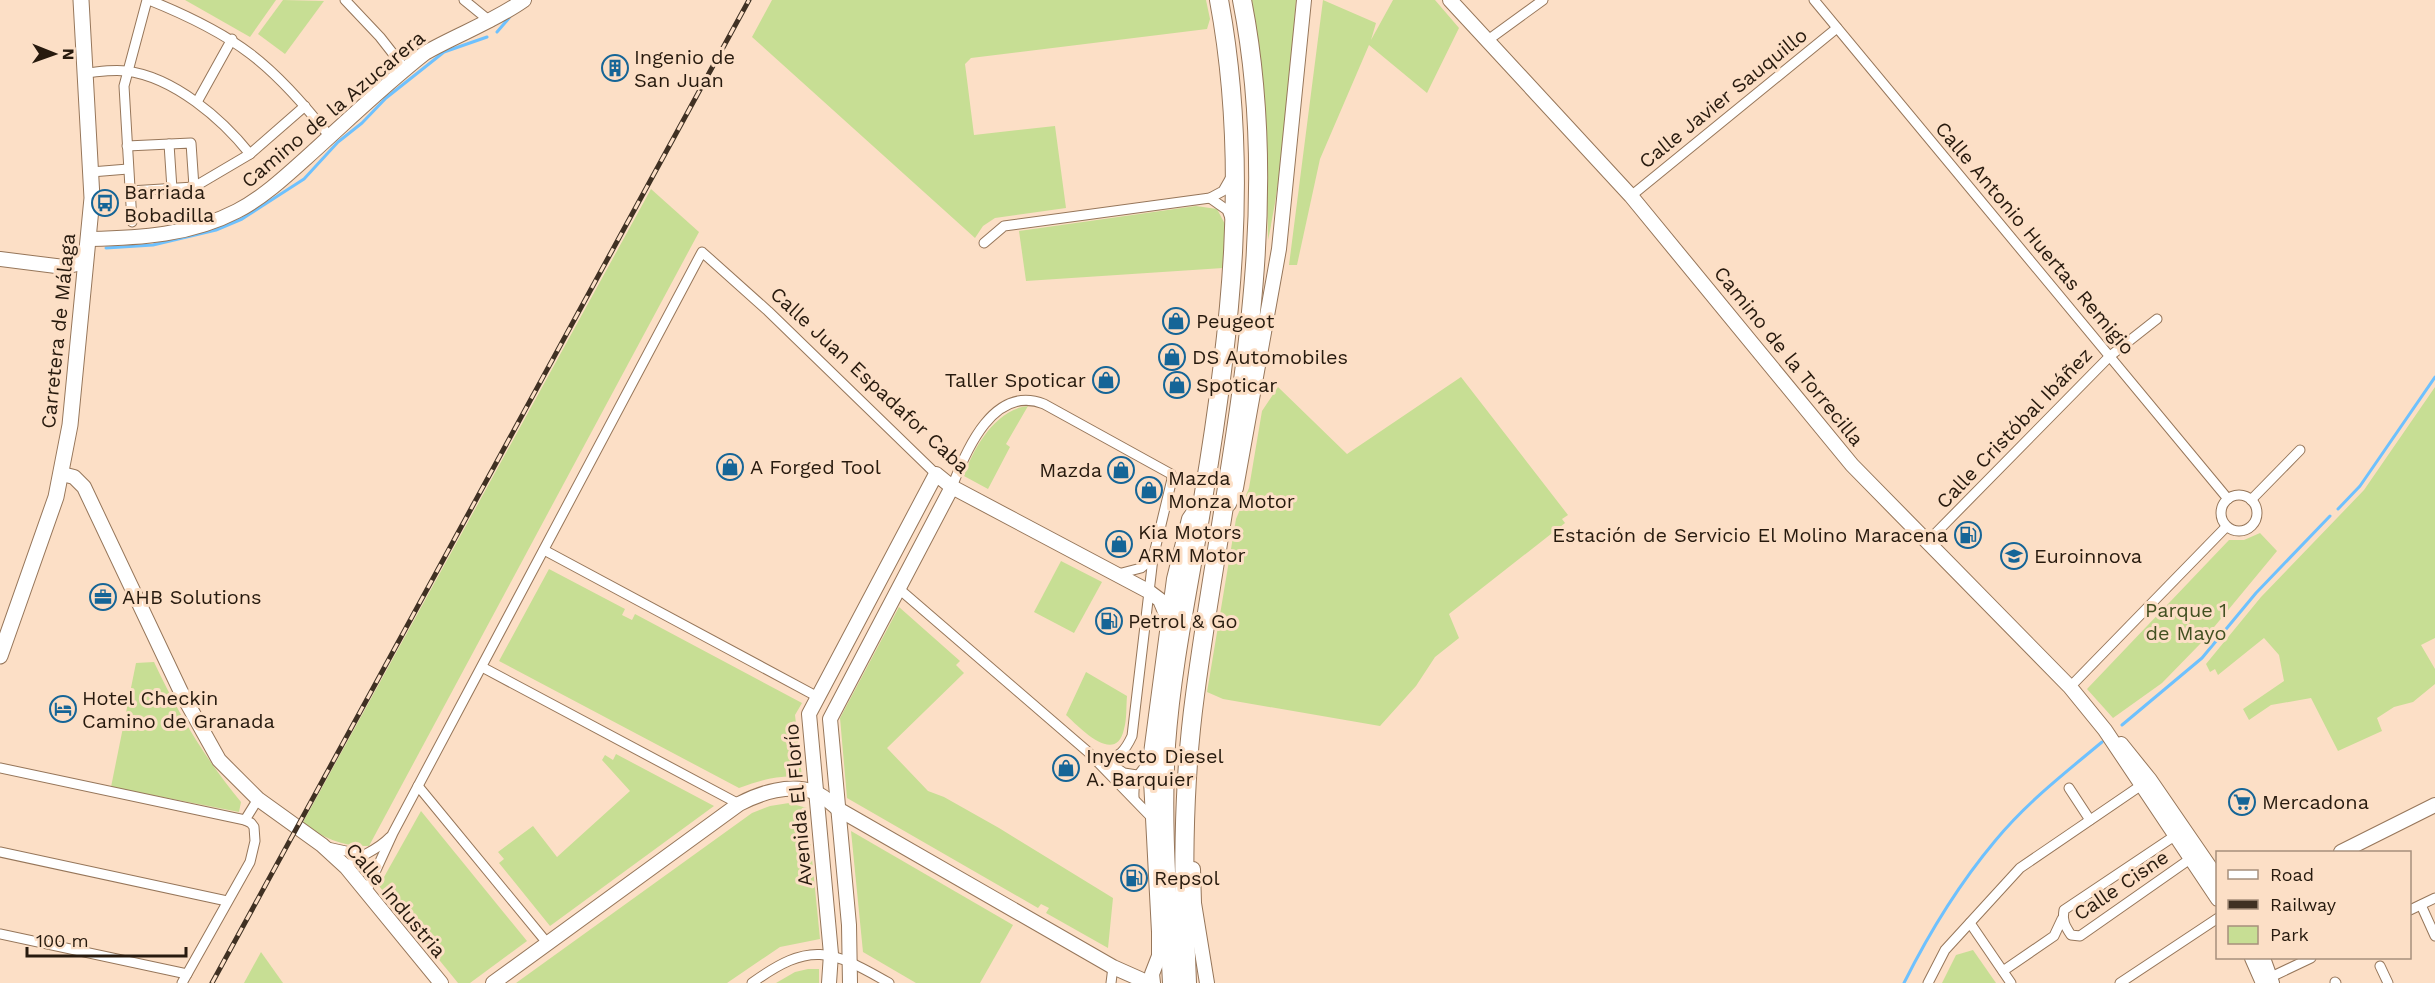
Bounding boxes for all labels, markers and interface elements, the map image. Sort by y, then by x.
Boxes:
street label: Calle Javier Sauquillo [1634,23,1812,173]
north arrow [24,24,84,84]
street label: Camino de la Azucarera [236,25,430,193]
place label: Ingenio de San Juan [634,45,735,92]
text: N [59,48,78,60]
building icon: Ingenio de San Juan [600,53,630,83]
street label: Calle Antonio Huertas Remigio [1930,117,2140,359]
place label: Barriada Bobadilla [124,180,214,227]
bus stop icon: Barriada Bobadilla [90,188,120,218]
street label: Carretera de Málaga [36,232,80,430]
street label: Camino de la Torrecilla [1709,261,1869,451]
street label: Calle Juan Espadafor Caba [766,282,974,478]
shop icon: Peugeot [1161,306,1191,336]
place label: Peugeot [1196,309,1275,333]
shop icon: DS Automobiles [1157,342,1187,372]
street label: Calle Cristóbal Ibáñez [1931,343,2097,513]
place label: DS Automobiles [1192,345,1348,369]
shop icon: Taller Spoticar [1091,365,1121,395]
place label: Taller Spoticar [945,368,1086,392]
shop icon: Spoticar [1162,370,1192,400]
place label: Spoticar [1196,373,1277,397]
shop icon: A Forged Tool [715,452,745,482]
place label: A Forged Tool [750,455,881,479]
shop icon: Mazda [1106,455,1136,485]
place label: Mazda [1039,458,1102,482]
place label: Mazda Monza Motor [1168,466,1295,513]
shop icon: Mazda Monza Motor [1134,475,1164,505]
place label: Kia Motors ARM Motor [1138,520,1246,567]
fuel station icon: Estación de Servicio El Molino Maracena [1953,520,1983,550]
place label: Estación de Servicio El Molino Maracena [1552,523,1948,547]
shop icon: Kia Motors ARM Motor [1104,529,1134,559]
school or university icon: Euroinnova [1999,541,2029,571]
place label: Euroinnova [2034,544,2142,568]
office icon: AHB Solutions [88,582,118,612]
place label: AHB Solutions [122,585,262,609]
park label: Parque 1 de Mayo [2145,598,2227,645]
fuel station icon: Petrol & Go [1094,606,1124,636]
place label: Petrol & Go [1128,609,1237,633]
place label: Hotel Checkin Camino de Granada [82,686,275,733]
hotel icon: Hotel Checkin Camino de Granada [48,694,78,724]
street label: Avenida El Florío [779,723,817,887]
place label: Inyecto Diesel A. Barquier [1086,744,1224,791]
shop icon: Inyecto Diesel A. Barquier [1051,753,1081,783]
supermarket icon: Mercadona [2227,787,2257,817]
place label: Mercadona [2262,790,2369,814]
street label: Calle Industria [341,838,451,962]
street label: Calle Cisne [2069,845,2173,925]
legend [2216,851,2411,959]
fuel station icon: Repsol [1119,863,1149,893]
text: Road [2270,864,2314,885]
place label: Repsol [1154,866,1220,890]
text: Railway [2270,894,2337,915]
scale bar [27,920,186,958]
text: Park [2270,924,2309,945]
text: 100 m [36,930,89,951]

